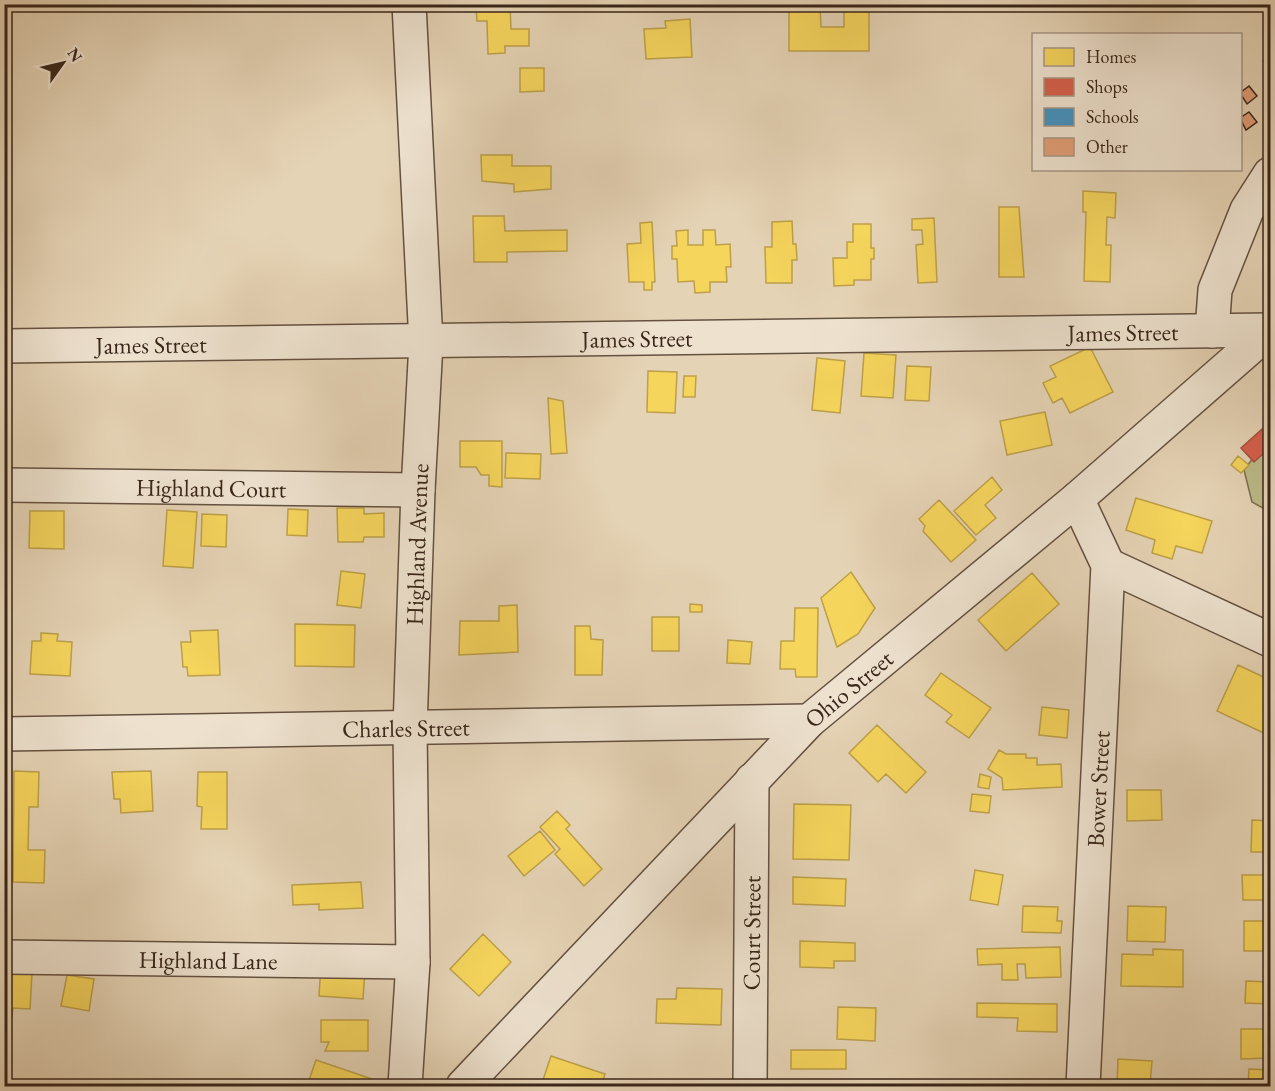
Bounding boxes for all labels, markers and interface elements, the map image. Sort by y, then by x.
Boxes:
north arrow [33,33,93,93]
legend [1032,33,1242,171]
text: N [63,44,87,66]
text: Homes [1086,45,1137,68]
text: Shops [1086,75,1128,98]
text: Schools [1086,105,1139,128]
text: Other [1086,135,1128,158]
street label: James Street [1065,316,1179,348]
street label: James Street [579,322,693,354]
street label: James Street [93,328,207,360]
street label: Highland Avenue [398,463,435,626]
street label: Highland Court [136,471,287,504]
street label: Ohio Street [798,642,899,734]
street label: Charles Street [342,711,470,744]
street label: Bower Street [1079,730,1117,848]
street label: Court Street [735,875,767,990]
street label: Highland Lane [138,943,278,976]

